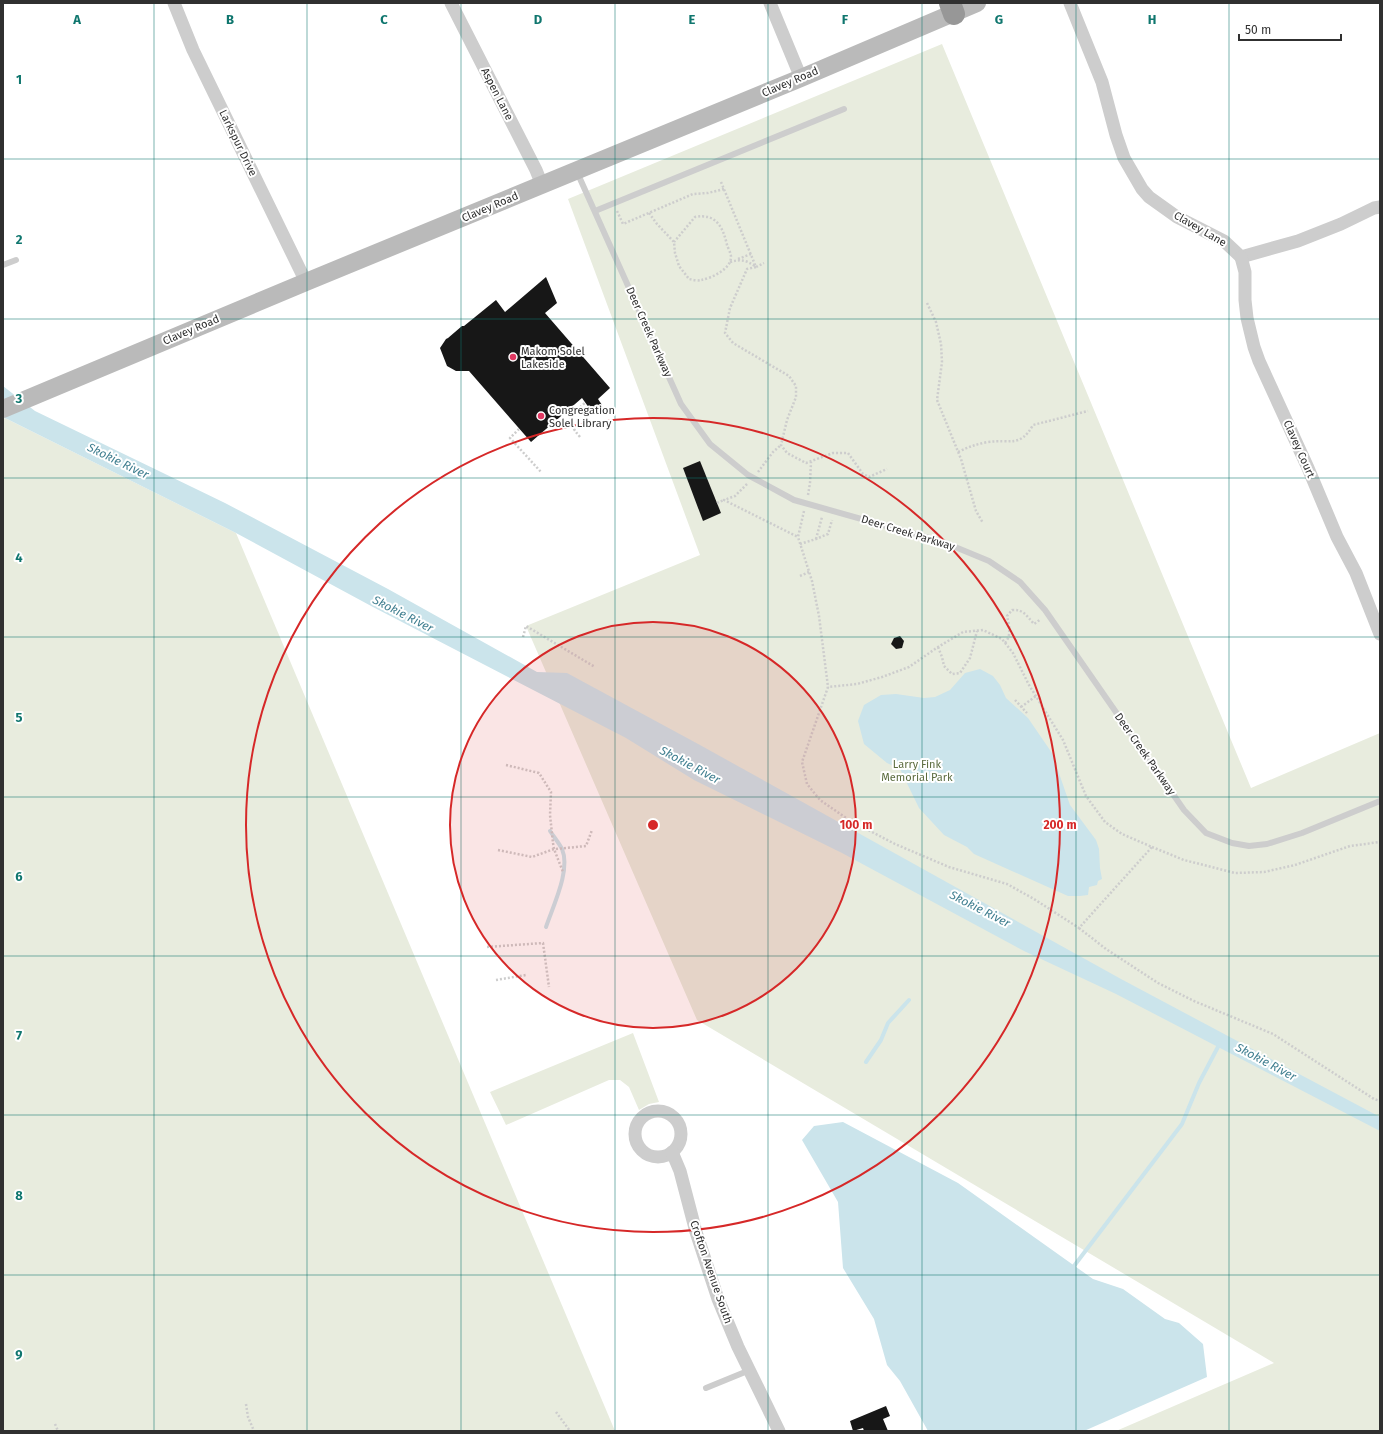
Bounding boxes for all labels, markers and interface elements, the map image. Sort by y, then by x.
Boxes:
text: A [72,12,81,27]
text: B [226,12,234,27]
text: C [380,12,388,27]
text: D [534,12,543,27]
text: E [689,12,696,27]
text: F [842,12,849,27]
text: G [995,12,1003,27]
text: H [1148,12,1156,27]
scale bar [1239,16,1341,42]
text: 50 m [1245,23,1271,37]
street label: Clavey Road [760,64,820,100]
street label: Aspen Lane [478,66,516,122]
text: 1 [16,72,22,87]
street label: Larkspur Drive [216,108,260,178]
street label: Clavey Road [460,189,520,225]
street label: Clavey Lane [1171,209,1229,249]
text: 2 [16,232,23,247]
street label: Deer Creek Parkway [623,285,675,380]
street label: Clavey Road [161,312,221,348]
place label: Makom Solel Lakeside [521,345,585,371]
marker: Makom Solel Lakeside [508,352,518,362]
text: 3 [15,391,23,406]
place label: Congregation Solel Library [549,404,615,430]
marker: Congregation Solel Library [536,411,546,421]
street label: Clavey Court [1281,418,1317,480]
water label: Skokie River [84,440,151,482]
street label: Deer Creek Parkway [860,513,957,554]
text: 4 [15,550,23,565]
water label: Skokie River [369,592,436,635]
text: 5 [16,710,23,725]
street label: Deer Creek Parkway [1112,710,1179,798]
water label: Skokie River [657,743,723,787]
park label: Larry Fink Memorial Park [881,758,953,784]
centre of rings [646,818,660,832]
text: 100 m [840,818,872,832]
text: 200 m [1043,818,1077,832]
text: 6 [15,869,23,884]
water label: Skokie River [946,887,1013,930]
text: 7 [16,1028,22,1043]
water label: Skokie River [1233,1040,1299,1084]
text: 8 [15,1188,23,1203]
street label: Crofton Avenue South [687,1219,735,1325]
text: 9 [15,1347,23,1362]

